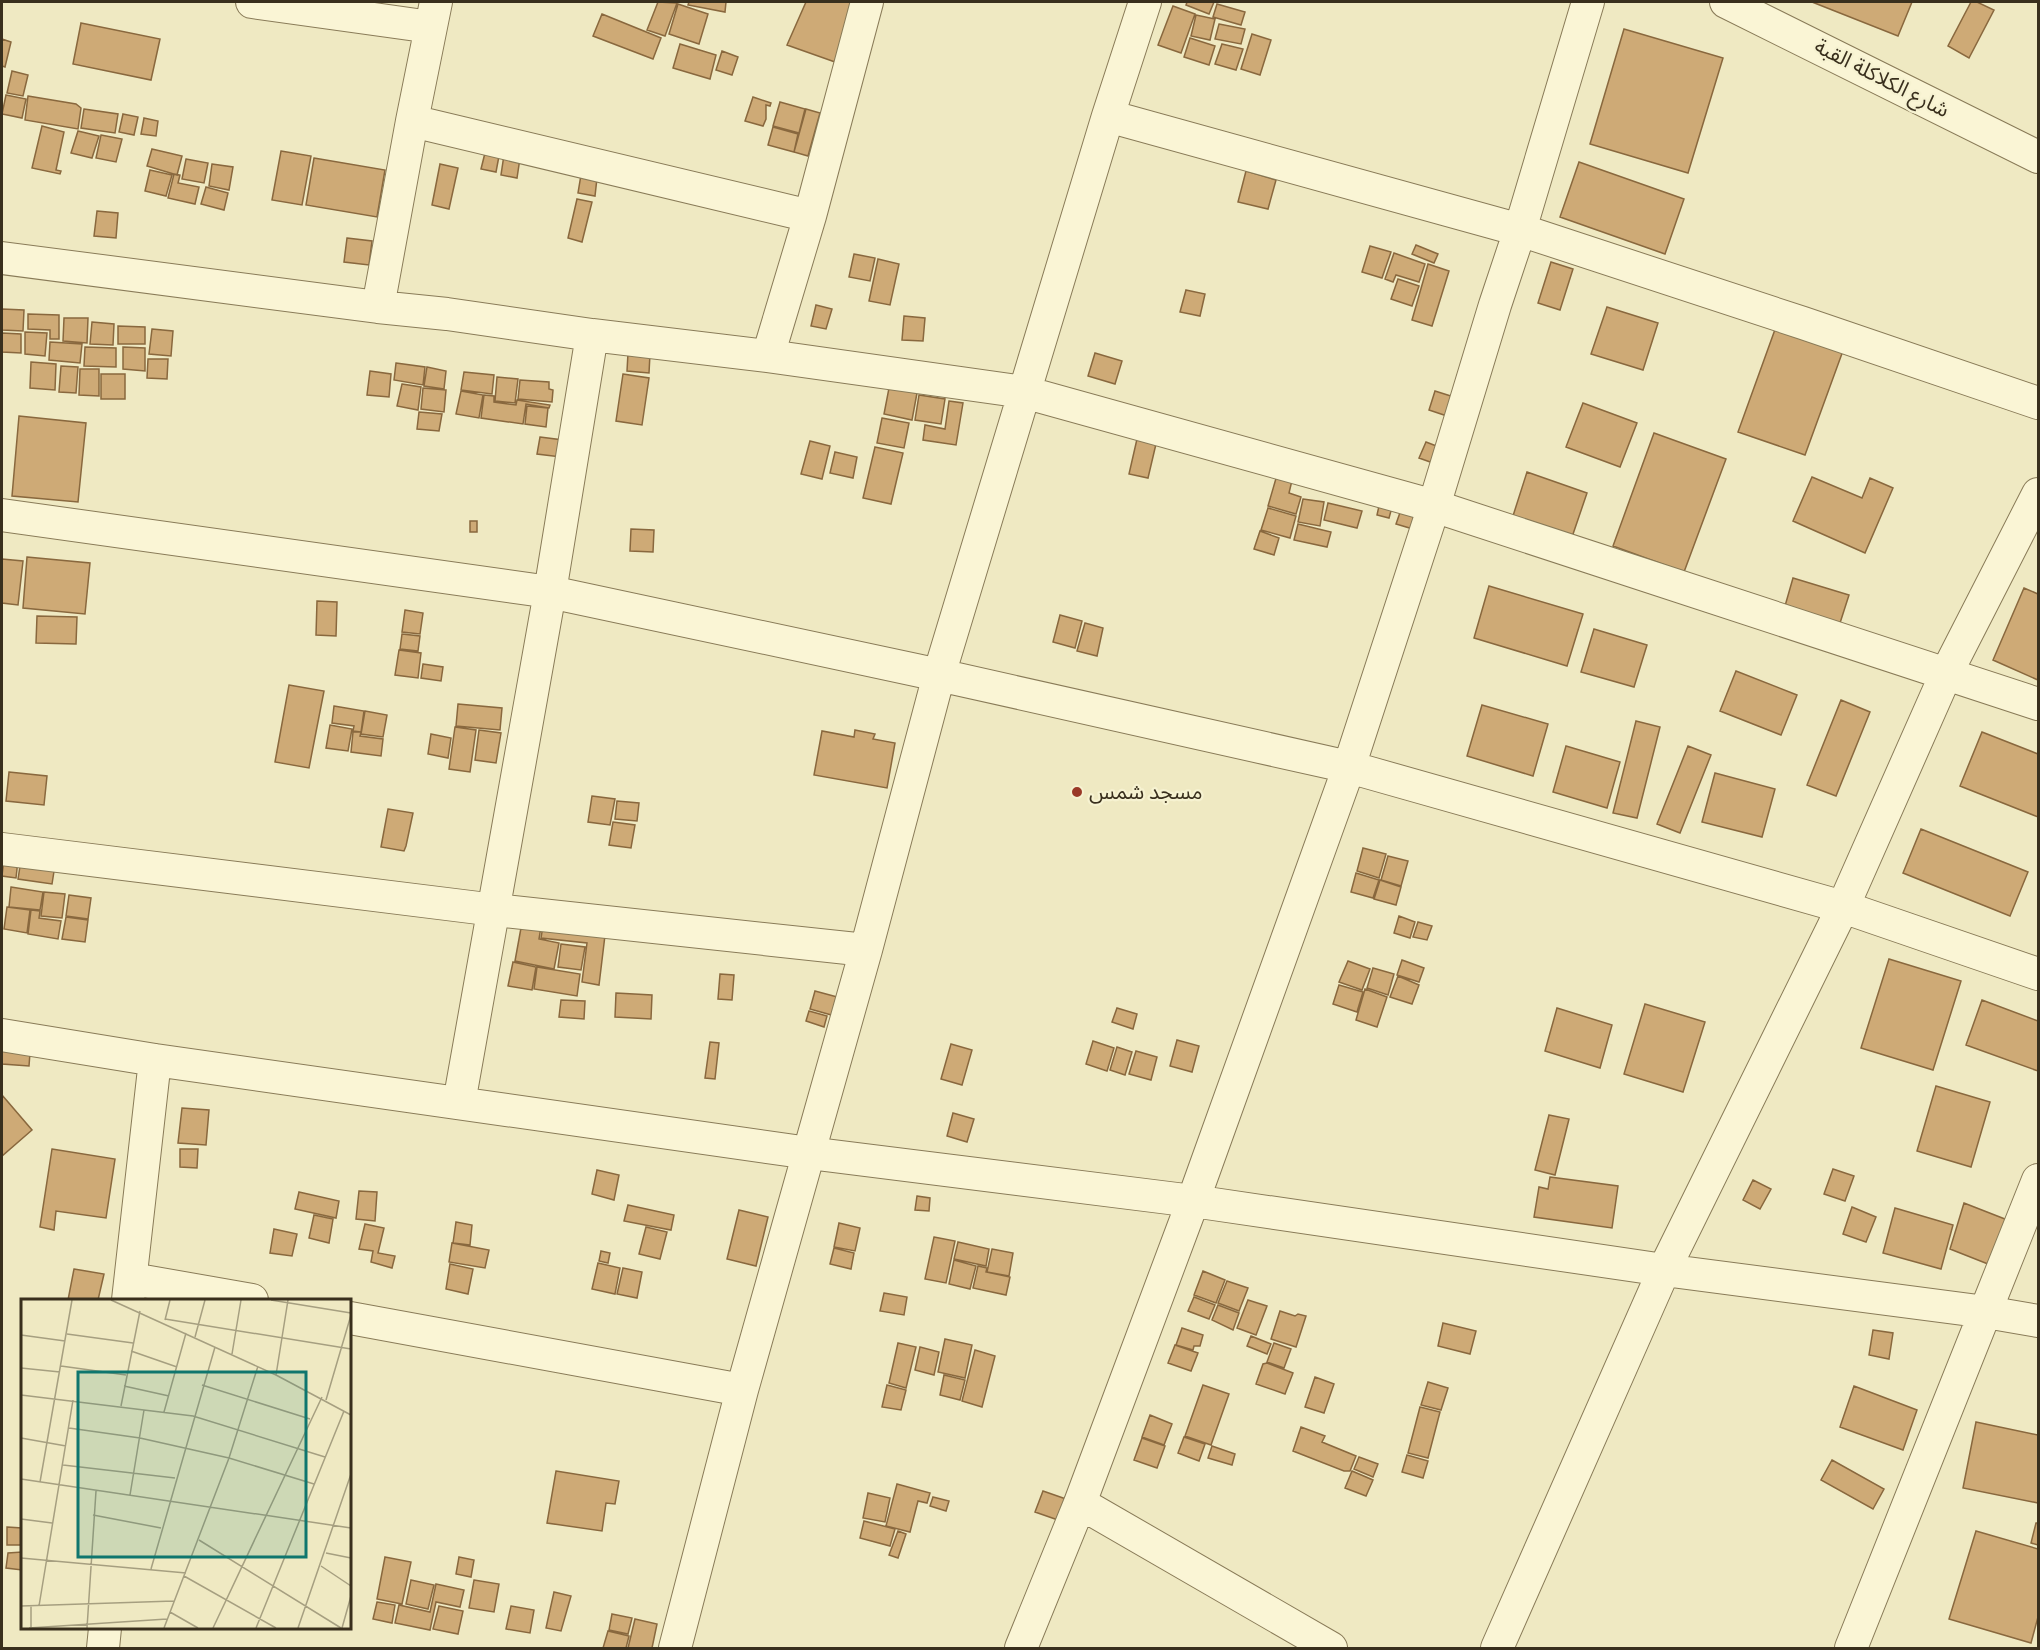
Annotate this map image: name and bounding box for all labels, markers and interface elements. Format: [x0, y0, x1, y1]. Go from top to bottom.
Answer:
street label: شارع الكلاكلة القبة [1809, 31, 1955, 125]
place label: مسجد شمس [1089, 777, 1203, 805]
marker: مسجد شمس [1070, 785, 1084, 799]
inset map [21, 1299, 351, 1629]

